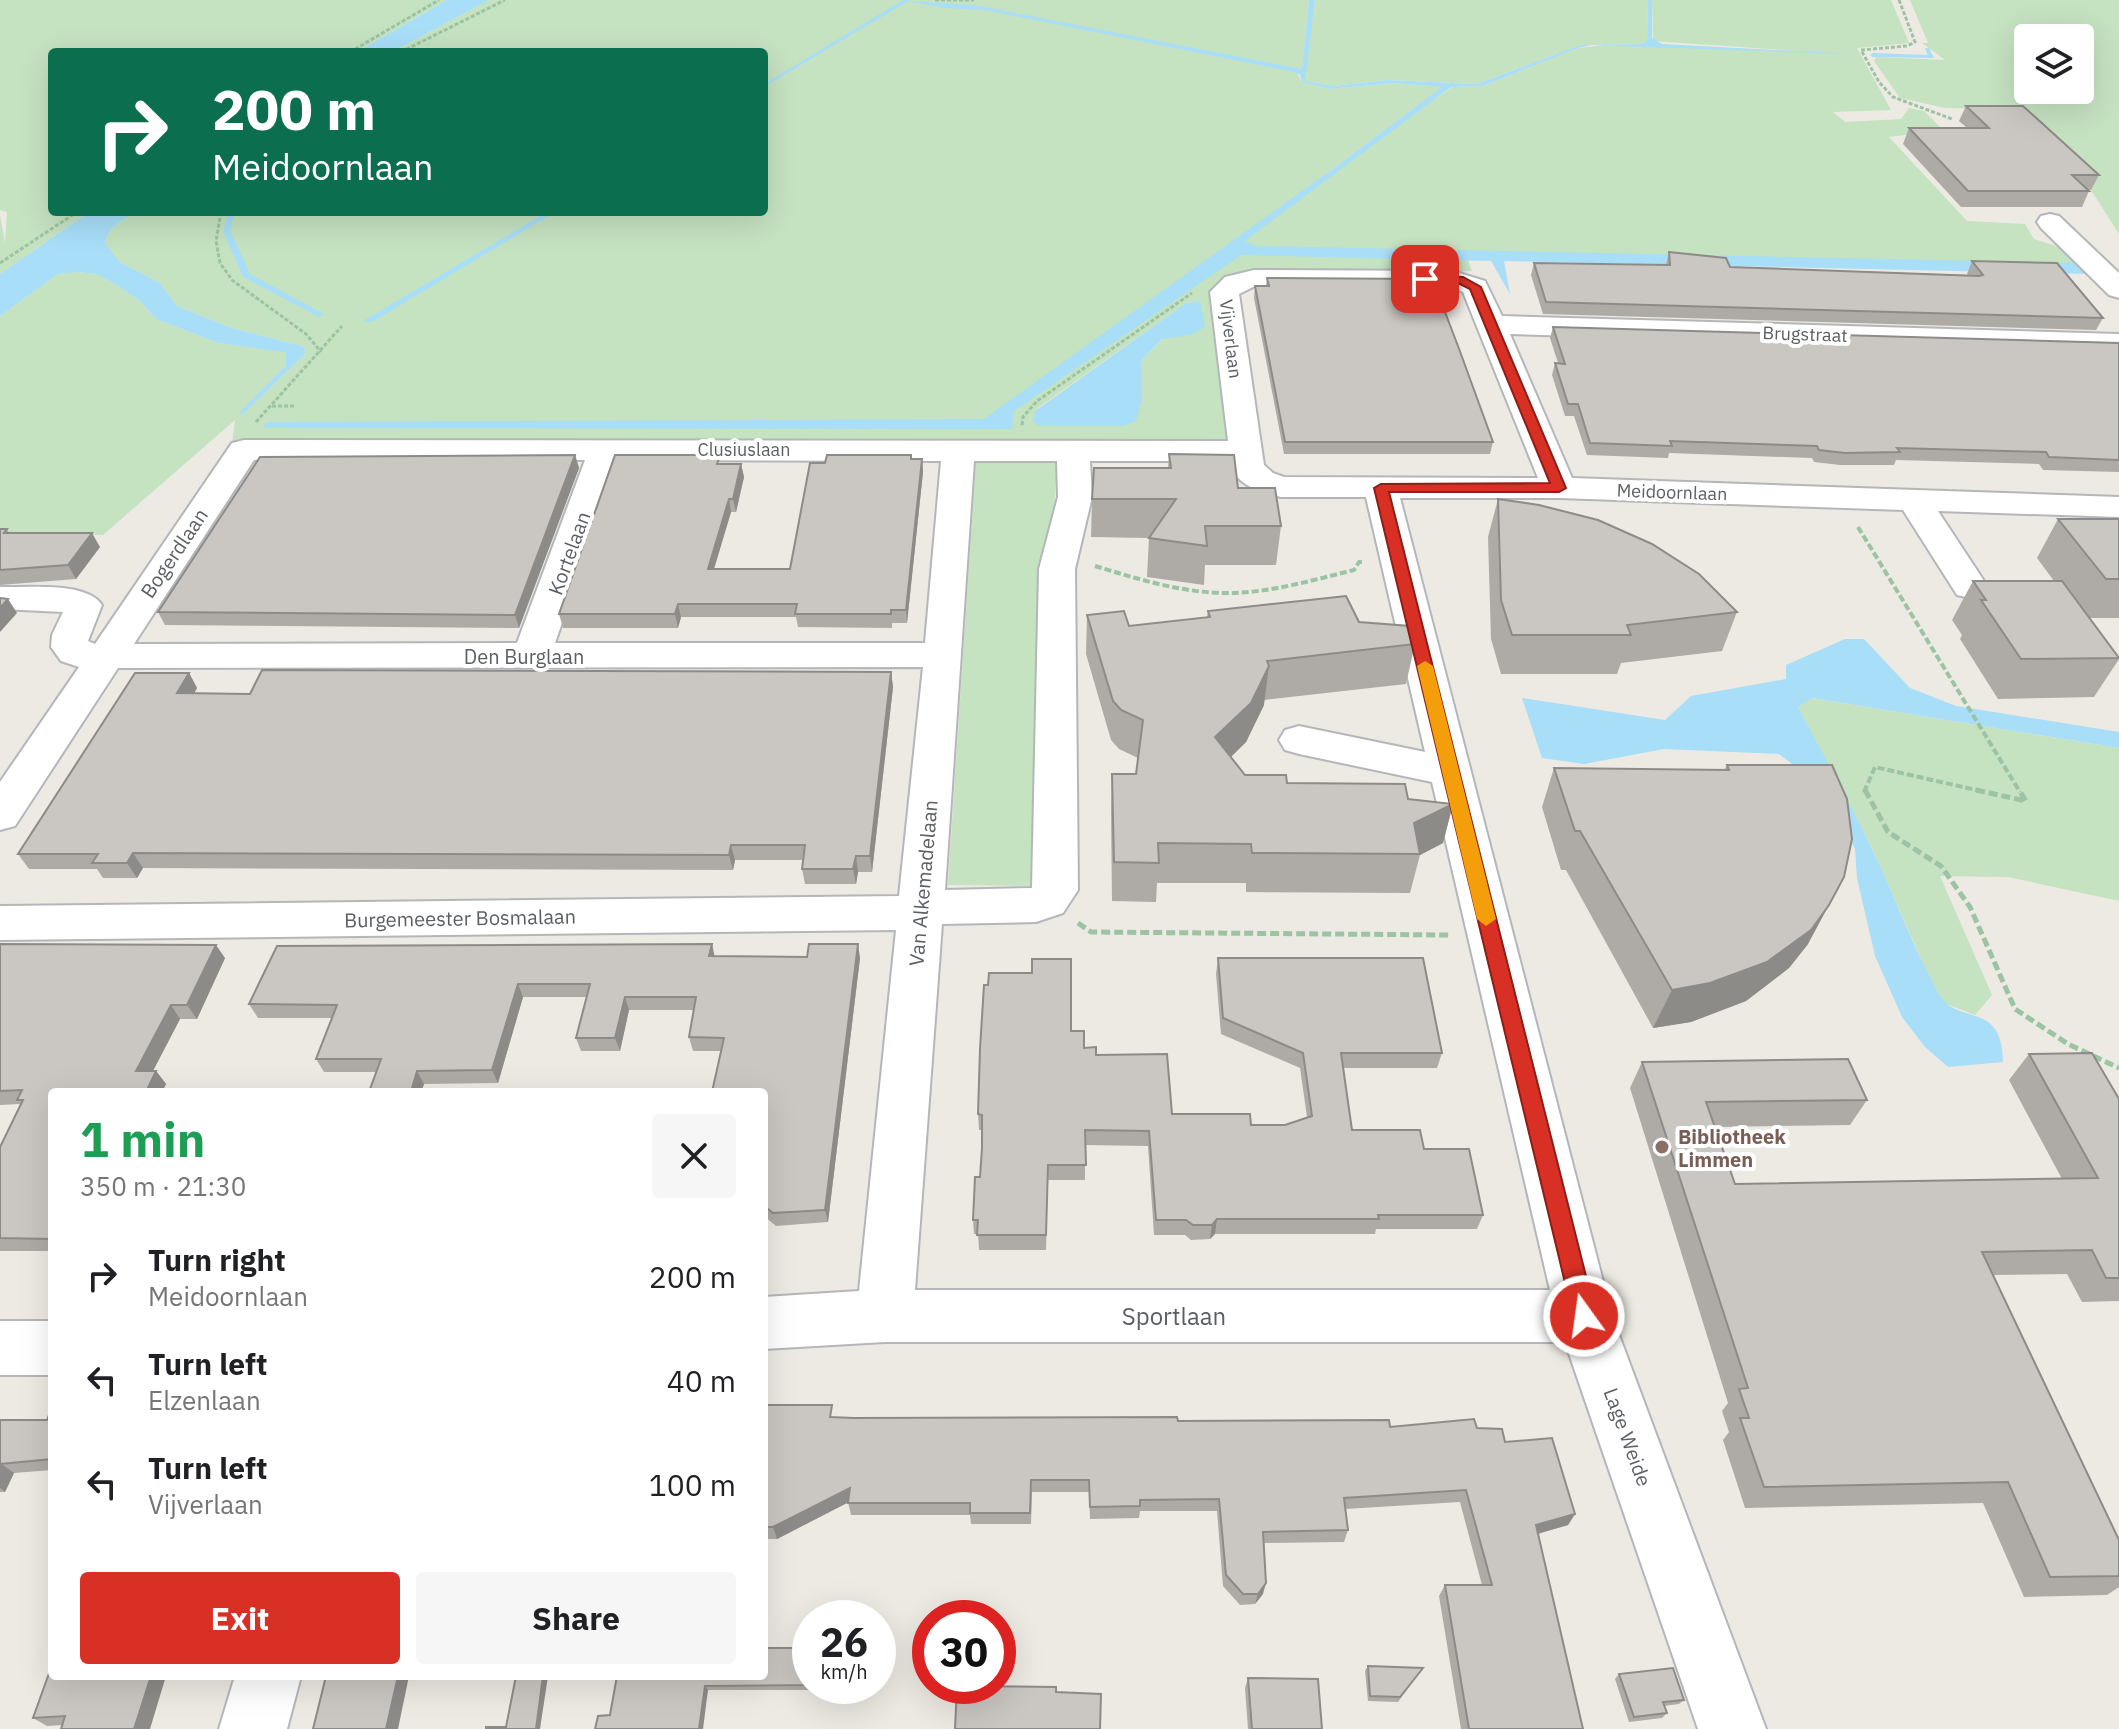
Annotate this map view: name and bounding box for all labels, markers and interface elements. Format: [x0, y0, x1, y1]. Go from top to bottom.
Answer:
map controls [2014, 24, 2094, 104]
button: layers [2014, 24, 2094, 104]
text: 200 m [212, 73, 376, 145]
icon: right [80, 80, 184, 184]
text: Meidoornlaan [212, 143, 434, 190]
pin [1391, 245, 1459, 313]
icon: arrive [1403, 257, 1447, 301]
street label: Vijverlaan [1215, 298, 1247, 380]
street label: Brugstraat [1762, 321, 1848, 347]
street label: Clusiuslaan [698, 438, 790, 461]
street label: Meidoornlaan [1616, 479, 1728, 505]
street label: Bogerdlaan [134, 503, 214, 603]
street label: Kortelaan [541, 508, 597, 598]
street label: Den Burglaan [464, 643, 584, 670]
street label: Van Alkemadelaan [902, 799, 944, 967]
street label: Burgemeester Bosmalaan [344, 902, 576, 934]
text: 1 min [80, 1108, 205, 1170]
button: close [652, 1114, 736, 1198]
place label: Bibliotheek Limmen [1678, 1123, 1786, 1173]
marker: Bibliotheek Limmen [1653, 1138, 1671, 1156]
text: 350 m · 21:30 [80, 1169, 246, 1203]
text: Turn right [148, 1240, 286, 1279]
icon: right [80, 1254, 124, 1298]
text: 200 m [649, 1257, 736, 1296]
position arrow [1542, 1274, 1626, 1358]
text: Meidoornlaan [148, 1279, 308, 1313]
street label: Sportlaan [1122, 1300, 1226, 1332]
text: Turn left [148, 1344, 267, 1383]
icon: left [80, 1358, 124, 1402]
text: 40 m [667, 1361, 736, 1400]
text: Elzenlaan [148, 1383, 261, 1417]
street label: Lage Weide [1598, 1384, 1658, 1490]
text: Turn left [148, 1448, 267, 1487]
icon: left [80, 1462, 124, 1506]
text: 100 m [649, 1465, 736, 1504]
text: Vijverlaan [148, 1487, 263, 1521]
button: Exit [80, 1572, 400, 1664]
button: Share [416, 1572, 736, 1664]
speed limit sign: 30 [912, 1600, 1016, 1704]
text: 26 [820, 1616, 868, 1668]
text: km/h [820, 1658, 868, 1685]

